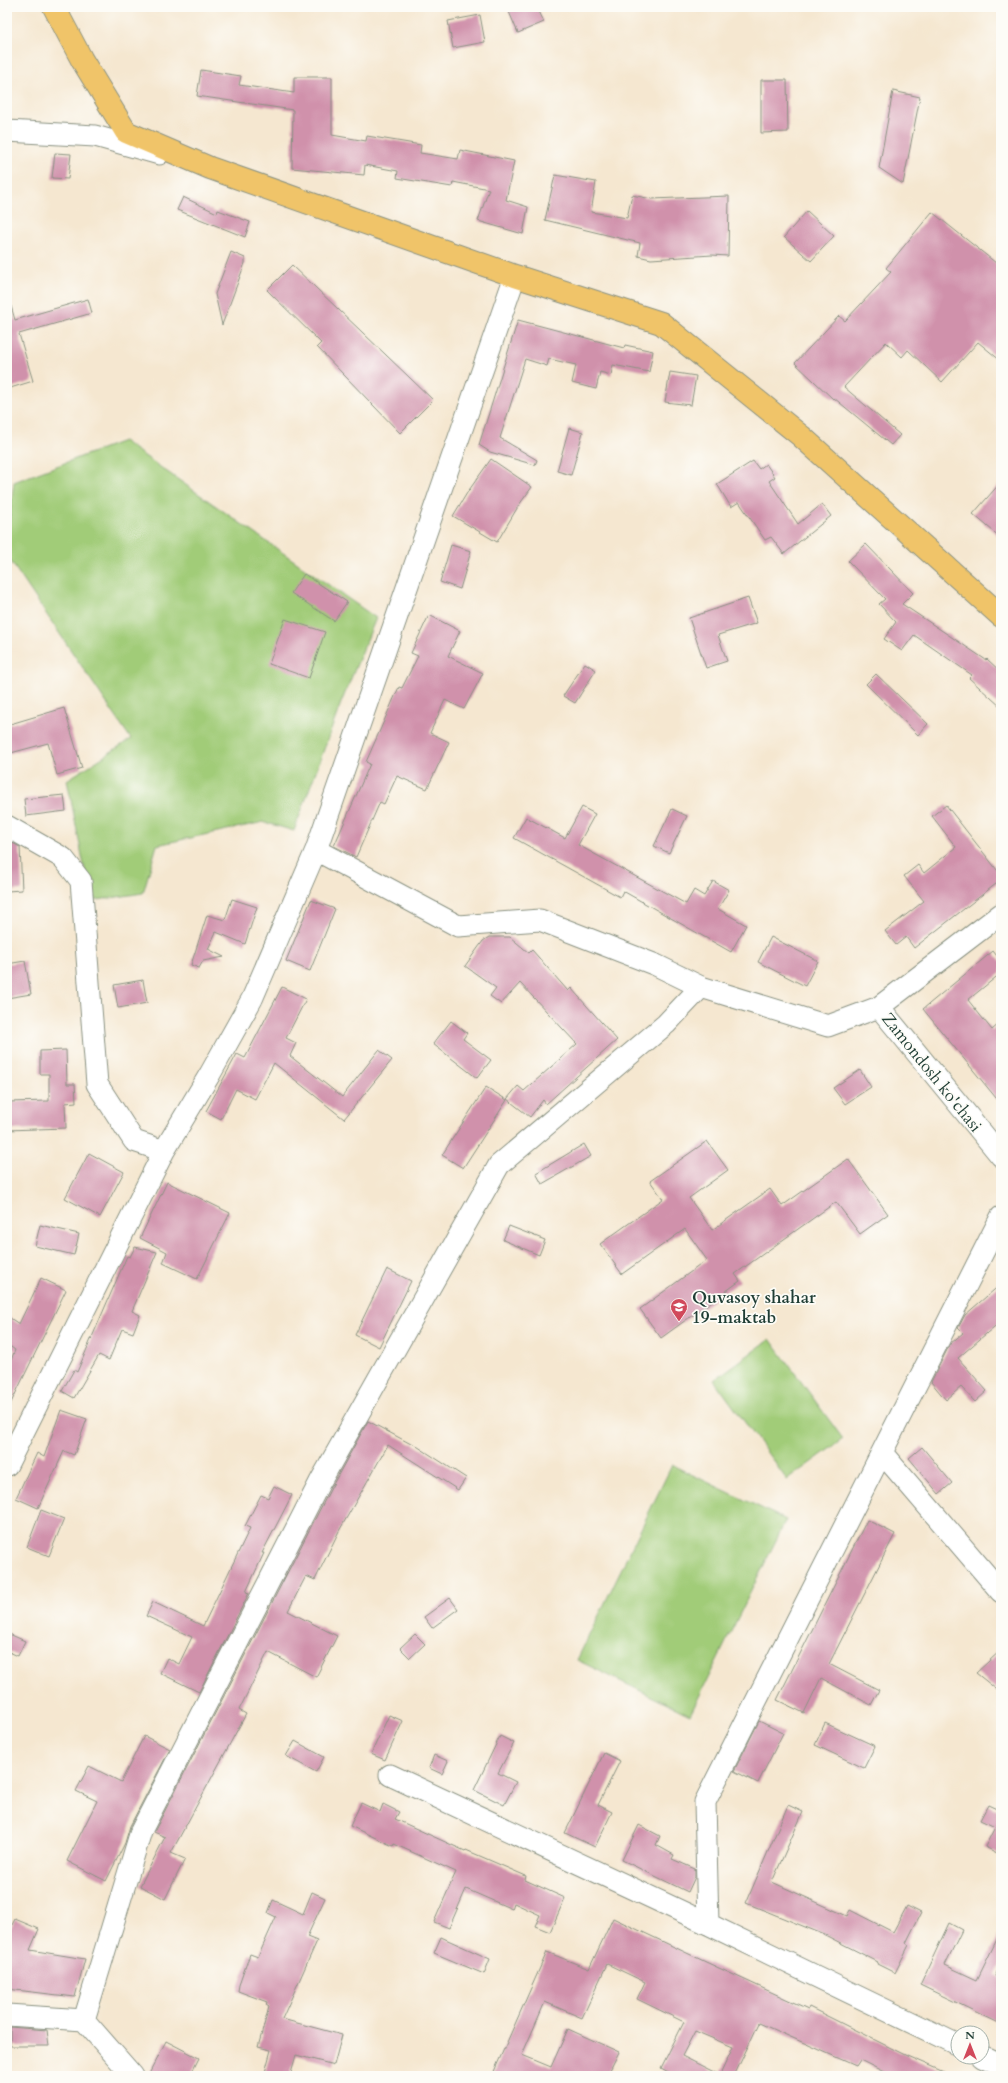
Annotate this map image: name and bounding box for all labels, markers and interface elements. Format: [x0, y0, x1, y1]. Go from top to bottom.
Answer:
street label: Zamondosh ko'chasi [876, 1008, 987, 1137]
place label: Quvasoy shahar 19-maktab [692, 1286, 816, 1329]
school or university icon: Quvasoy shahar 19-maktab [669, 1297, 689, 1322]
north arrow [950, 2025, 990, 2065]
text: N [965, 2028, 975, 2043]

